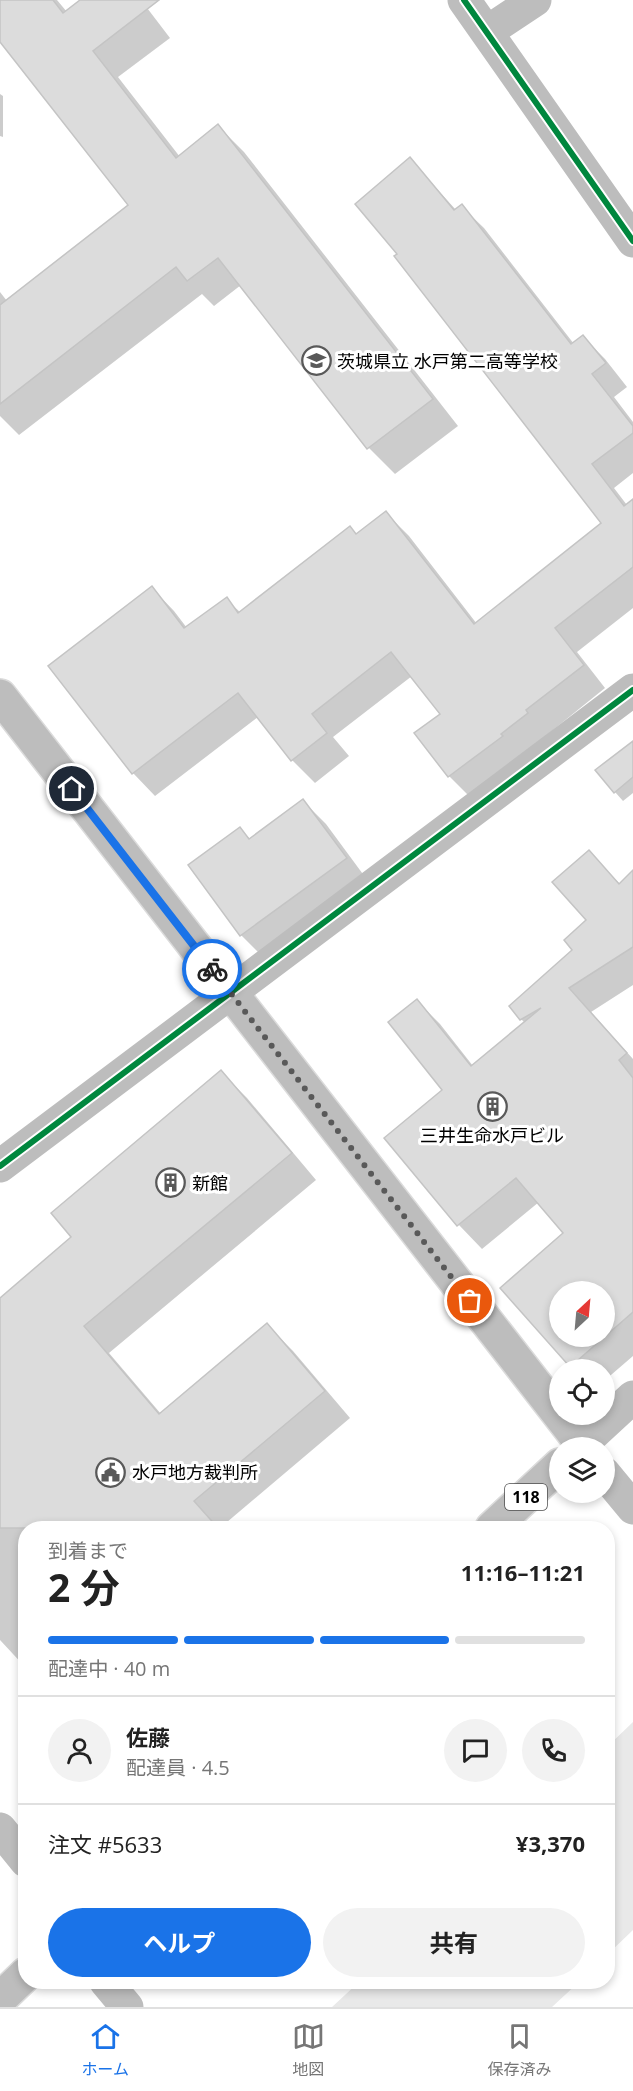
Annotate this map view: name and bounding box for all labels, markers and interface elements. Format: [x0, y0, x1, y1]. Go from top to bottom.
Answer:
school or university icon: 茨城県立 水戸第二高等学校 [300, 345, 332, 377]
place label: 茨城県立 水戸第二高等学校 [337, 349, 558, 373]
pin [46, 763, 97, 814]
icon: home [55, 772, 88, 805]
courier [182, 939, 242, 999]
icon: bike [196, 953, 229, 986]
building icon: 三井生命水戸ビル [476, 1090, 508, 1122]
place label: 三井生命水戸ビル [420, 1123, 564, 1147]
building icon: 新館 [155, 1167, 187, 1199]
place label: 新館 [192, 1171, 228, 1195]
pin [444, 1275, 495, 1326]
north arrow [549, 1281, 615, 1347]
map controls [549, 1281, 615, 1503]
icon: bag [453, 1284, 486, 1317]
button: locate [549, 1359, 615, 1425]
button: layers [549, 1437, 615, 1503]
public building icon: 水戸地方裁判所 [95, 1456, 127, 1488]
place label: 水戸地方裁判所 [132, 1460, 258, 1484]
road number: 118 [505, 1484, 547, 1510]
text: 到着まで [48, 1537, 128, 1564]
text: 11:16–11:21 [461, 1557, 585, 1587]
text: 2 分 [48, 1560, 119, 1613]
text: 配達中 · 40 m [48, 1655, 170, 1682]
button: person [48, 1719, 111, 1782]
button: chat [444, 1719, 507, 1782]
button: phone [522, 1719, 585, 1782]
text: 佐藤 [126, 1722, 170, 1752]
text: 配達員 · 4.5 [126, 1754, 230, 1781]
text: ¥3,370 [516, 1828, 585, 1858]
text: 注文 #5633 [48, 1829, 162, 1859]
button: ヘルプ [48, 1908, 311, 1977]
button: 共有 [323, 1908, 585, 1977]
tab: ホーム [81, 2020, 129, 2080]
tab: 地図 [292, 2020, 325, 2080]
tab: 保存済み [488, 2020, 552, 2080]

